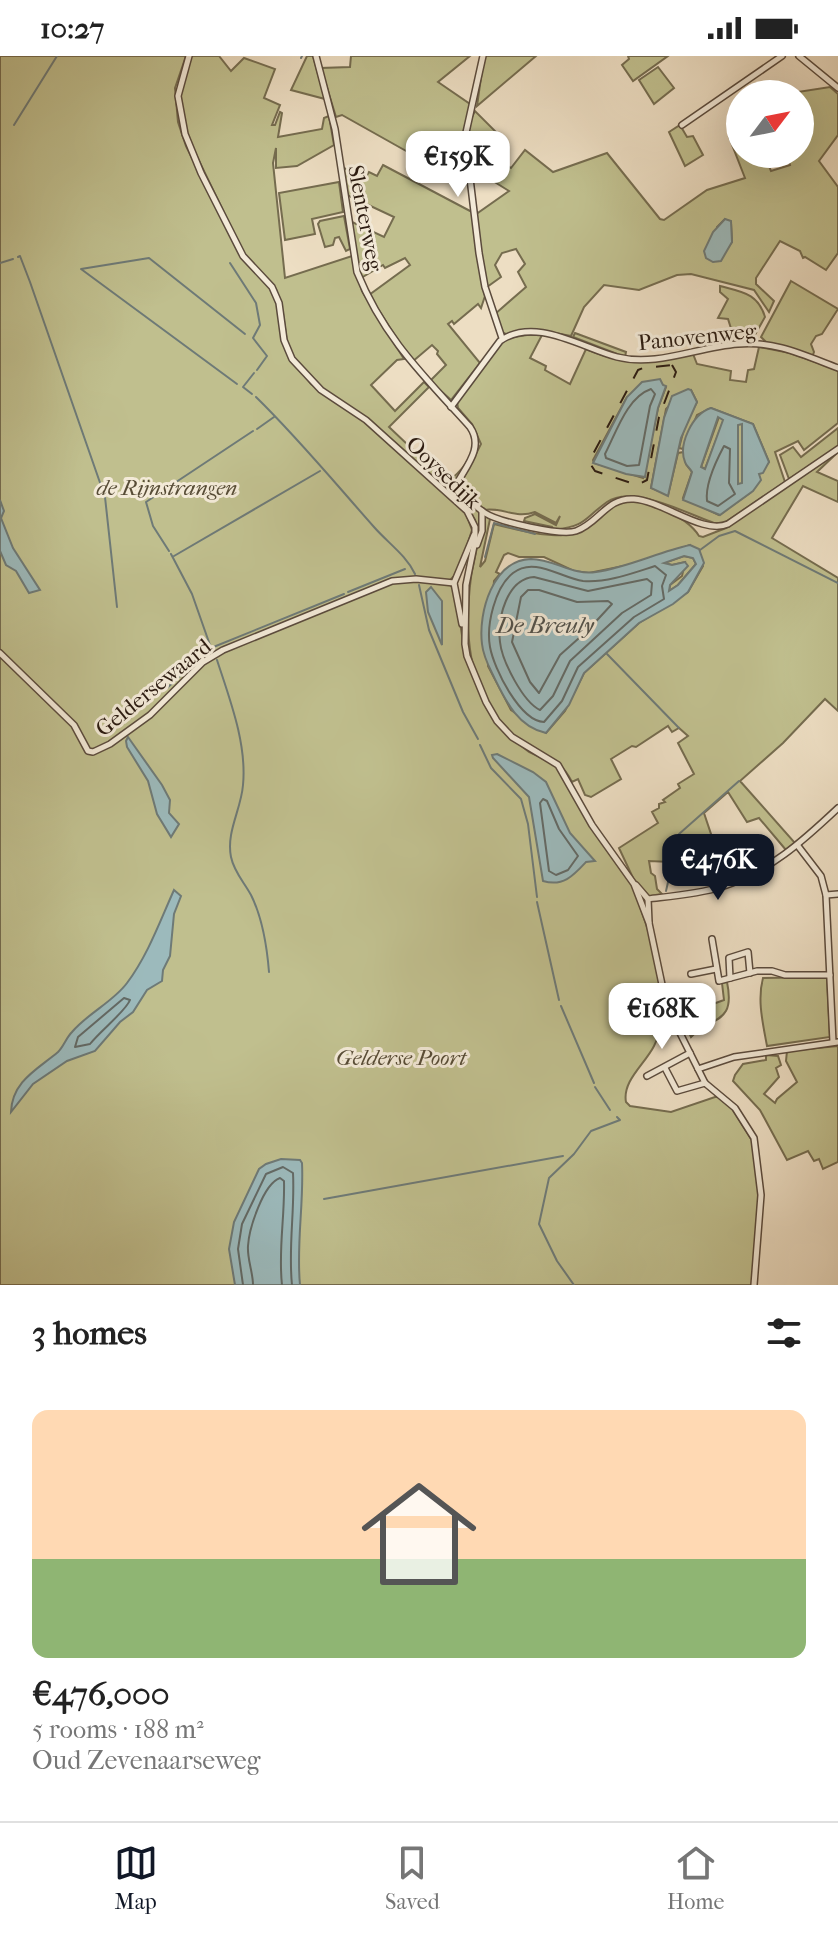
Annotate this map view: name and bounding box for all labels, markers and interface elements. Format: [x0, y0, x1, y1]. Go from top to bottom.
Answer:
text: 10:27 [40, 11, 104, 46]
north arrow [726, 80, 814, 168]
map controls [726, 80, 814, 168]
pin: €159K [402, 131, 514, 199]
text: €159K [424, 141, 492, 172]
street label: Slenterweg [342, 163, 388, 274]
street label: Panovenweg [637, 318, 758, 356]
street label: Ooysedijk [401, 431, 487, 515]
park label: de Rijnstrangen [97, 475, 237, 501]
water label: De Breuly [494, 611, 595, 639]
street label: Geldersewaard [91, 633, 217, 742]
pin: €476K [662, 834, 774, 902]
text: €476K [680, 844, 756, 875]
pin: €168K [606, 983, 718, 1051]
text: €168K [627, 993, 697, 1024]
park label: Gelderse Poort [336, 1045, 467, 1071]
icon: filters [762, 1311, 806, 1355]
text: 3 homes [32, 1313, 147, 1353]
icon: home [347, 1462, 491, 1606]
text: €476,000 [32, 1674, 169, 1714]
text: 5 rooms · 188 m² [32, 1714, 204, 1745]
text: Oud Zevenaarseweg [32, 1745, 261, 1776]
tab: Map [114, 1841, 158, 1915]
tab: Saved [385, 1841, 440, 1915]
tab: Home [667, 1841, 724, 1915]

